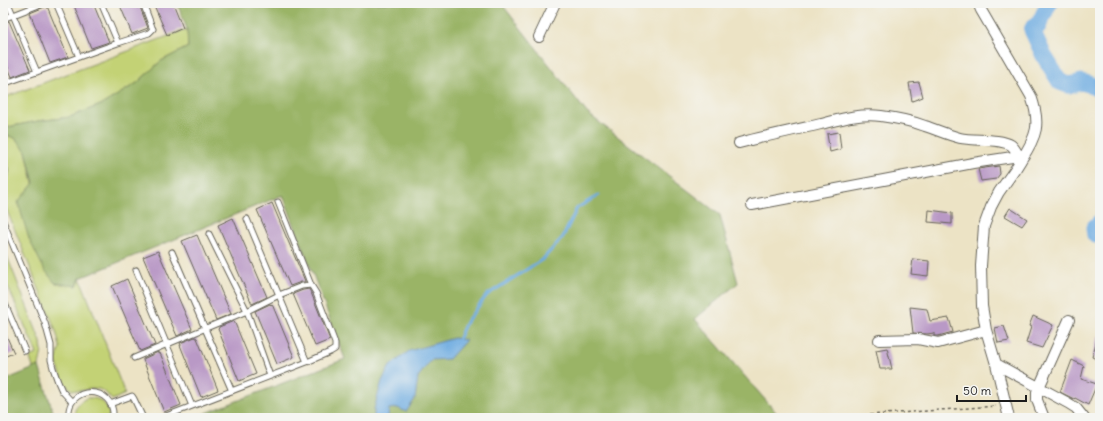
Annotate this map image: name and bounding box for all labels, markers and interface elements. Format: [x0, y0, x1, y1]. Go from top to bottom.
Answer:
scale bar [957, 377, 1026, 403]
text: 50 m [963, 383, 992, 398]

